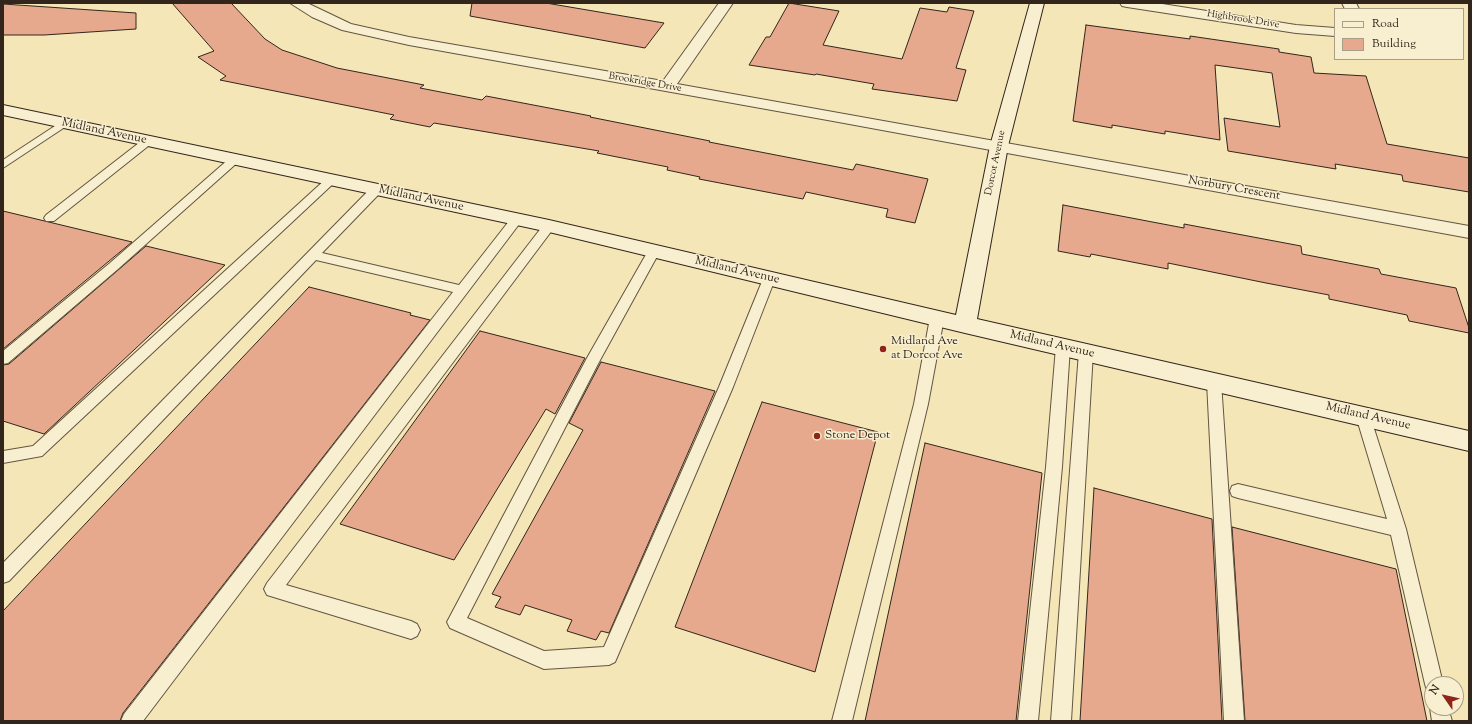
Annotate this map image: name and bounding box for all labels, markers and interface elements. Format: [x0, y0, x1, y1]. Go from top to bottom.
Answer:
street label: Highbrook Drive [1206, 8, 1280, 32]
legend [1334, 8, 1464, 60]
text: Road [1372, 15, 1399, 33]
text: Building [1372, 35, 1416, 53]
street label: Brookridge Drive [608, 71, 682, 95]
street label: Midland Avenue [60, 116, 148, 148]
street label: Dorcot Avenue [983, 129, 1009, 197]
street label: Norbury Crescent [1187, 174, 1281, 204]
street label: Midland Avenue [377, 183, 465, 215]
street label: Midland Avenue [693, 254, 781, 288]
street label: Midland Avenue [1008, 328, 1096, 362]
place label: Midland Ave at Dorcot Ave [891, 335, 963, 363]
marker: Midland Ave at Dorcot Ave [878, 344, 888, 354]
street label: Midland Avenue [1324, 400, 1412, 434]
place label: Stone Depot [825, 429, 890, 443]
marker: Stone Depot [812, 431, 822, 441]
north arrow [1424, 676, 1464, 716]
text: N [1426, 682, 1444, 698]

